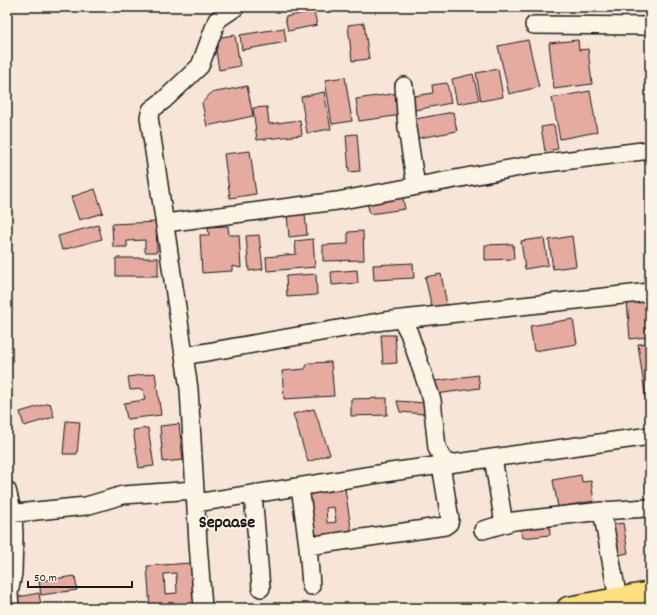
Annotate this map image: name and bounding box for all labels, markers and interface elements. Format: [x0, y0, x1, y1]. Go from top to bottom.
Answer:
district label: Sepaase [199, 511, 255, 536]
scale bar [28, 563, 132, 589]
text: 50 m [34, 570, 57, 587]

